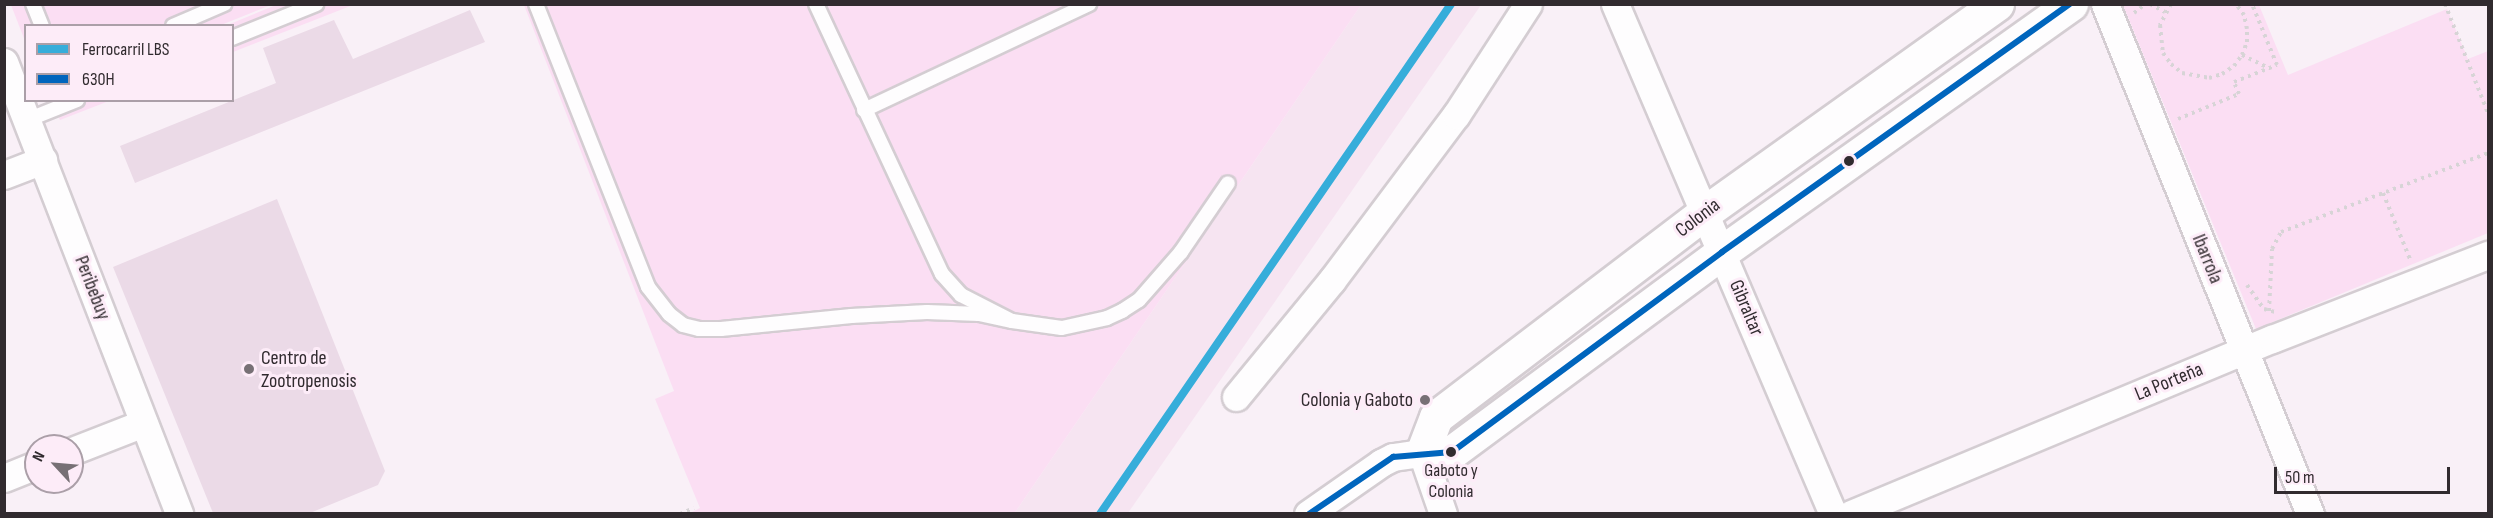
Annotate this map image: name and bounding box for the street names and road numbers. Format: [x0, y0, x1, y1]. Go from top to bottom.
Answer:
street label: Colonia [1671, 193, 1725, 243]
street label: Ibarrola [2186, 231, 2228, 287]
street label: Peribebuy [69, 253, 115, 323]
street label: Gibraltar [1724, 276, 1768, 340]
street label: La Porteña [2131, 358, 2207, 406]

